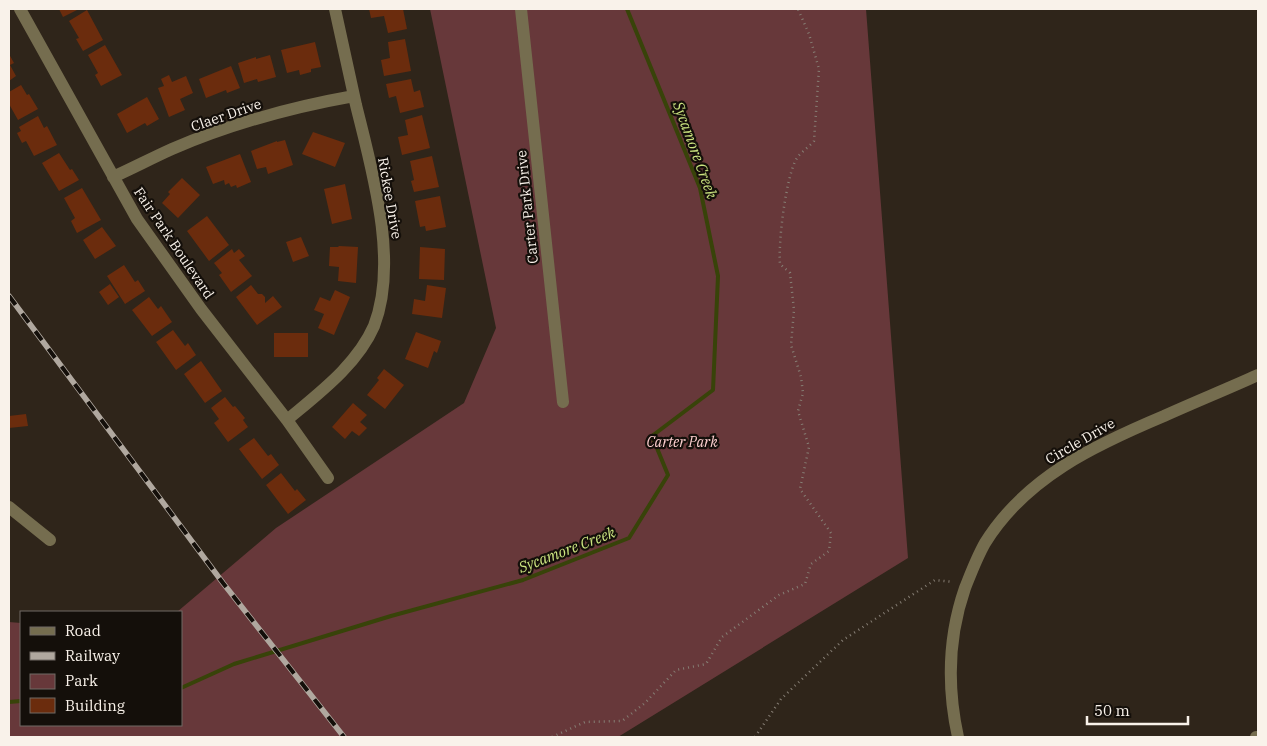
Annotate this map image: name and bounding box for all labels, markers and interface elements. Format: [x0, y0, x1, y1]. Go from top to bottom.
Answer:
street label: Claer Drive [188, 95, 264, 135]
water label: Sycamore Creek [669, 98, 722, 201]
street label: Carter Park Drive [512, 149, 542, 265]
street label: Rickee Drive [374, 156, 406, 240]
street label: Fair Park Boulevard [130, 184, 218, 303]
street label: Circle Drive [1042, 414, 1118, 468]
park label: Carter Park [646, 433, 718, 451]
water label: Sycamore Creek [515, 522, 618, 577]
legend [20, 611, 182, 726]
text: Road [65, 621, 101, 640]
text: Railway [65, 646, 120, 665]
text: Park [65, 671, 98, 690]
scale bar [1087, 694, 1188, 726]
text: Building [65, 696, 125, 715]
text: 50 m [1094, 701, 1130, 720]

